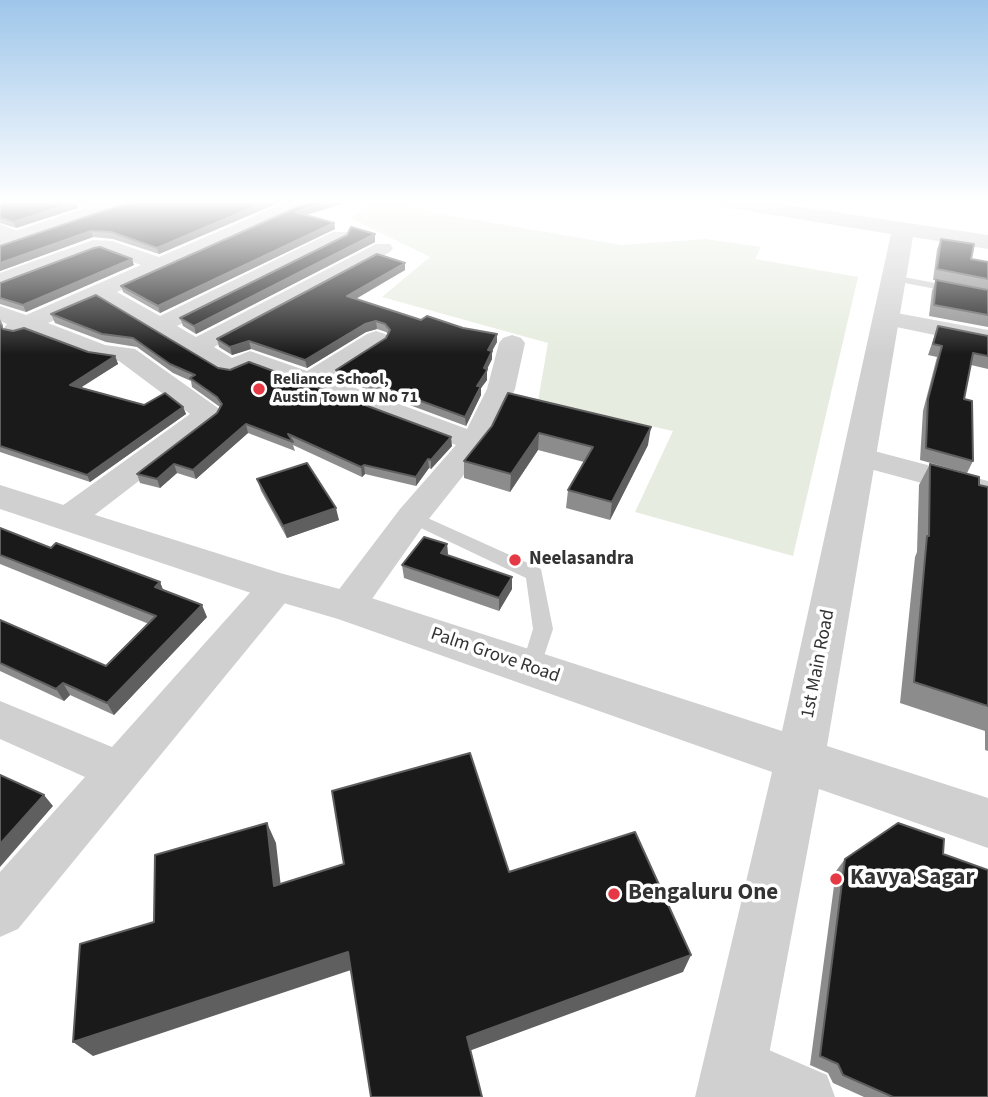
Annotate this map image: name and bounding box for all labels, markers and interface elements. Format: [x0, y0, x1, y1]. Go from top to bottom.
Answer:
place label: Reliance School, Austin Town W No 71 [273, 370, 418, 408]
marker: Reliance School, Austin Town W No 71 [251, 381, 267, 397]
place label: Neelasandra [529, 549, 634, 571]
marker: Neelasandra [507, 552, 523, 568]
street label: 1st Main Road [797, 608, 841, 720]
street label: Palm Grove Road [427, 623, 563, 689]
place label: Kavya Sagar [850, 865, 975, 893]
marker: Kavya Sagar [828, 871, 844, 887]
place label: Bengaluru One [628, 880, 778, 908]
marker: Bengaluru One [606, 886, 622, 902]

